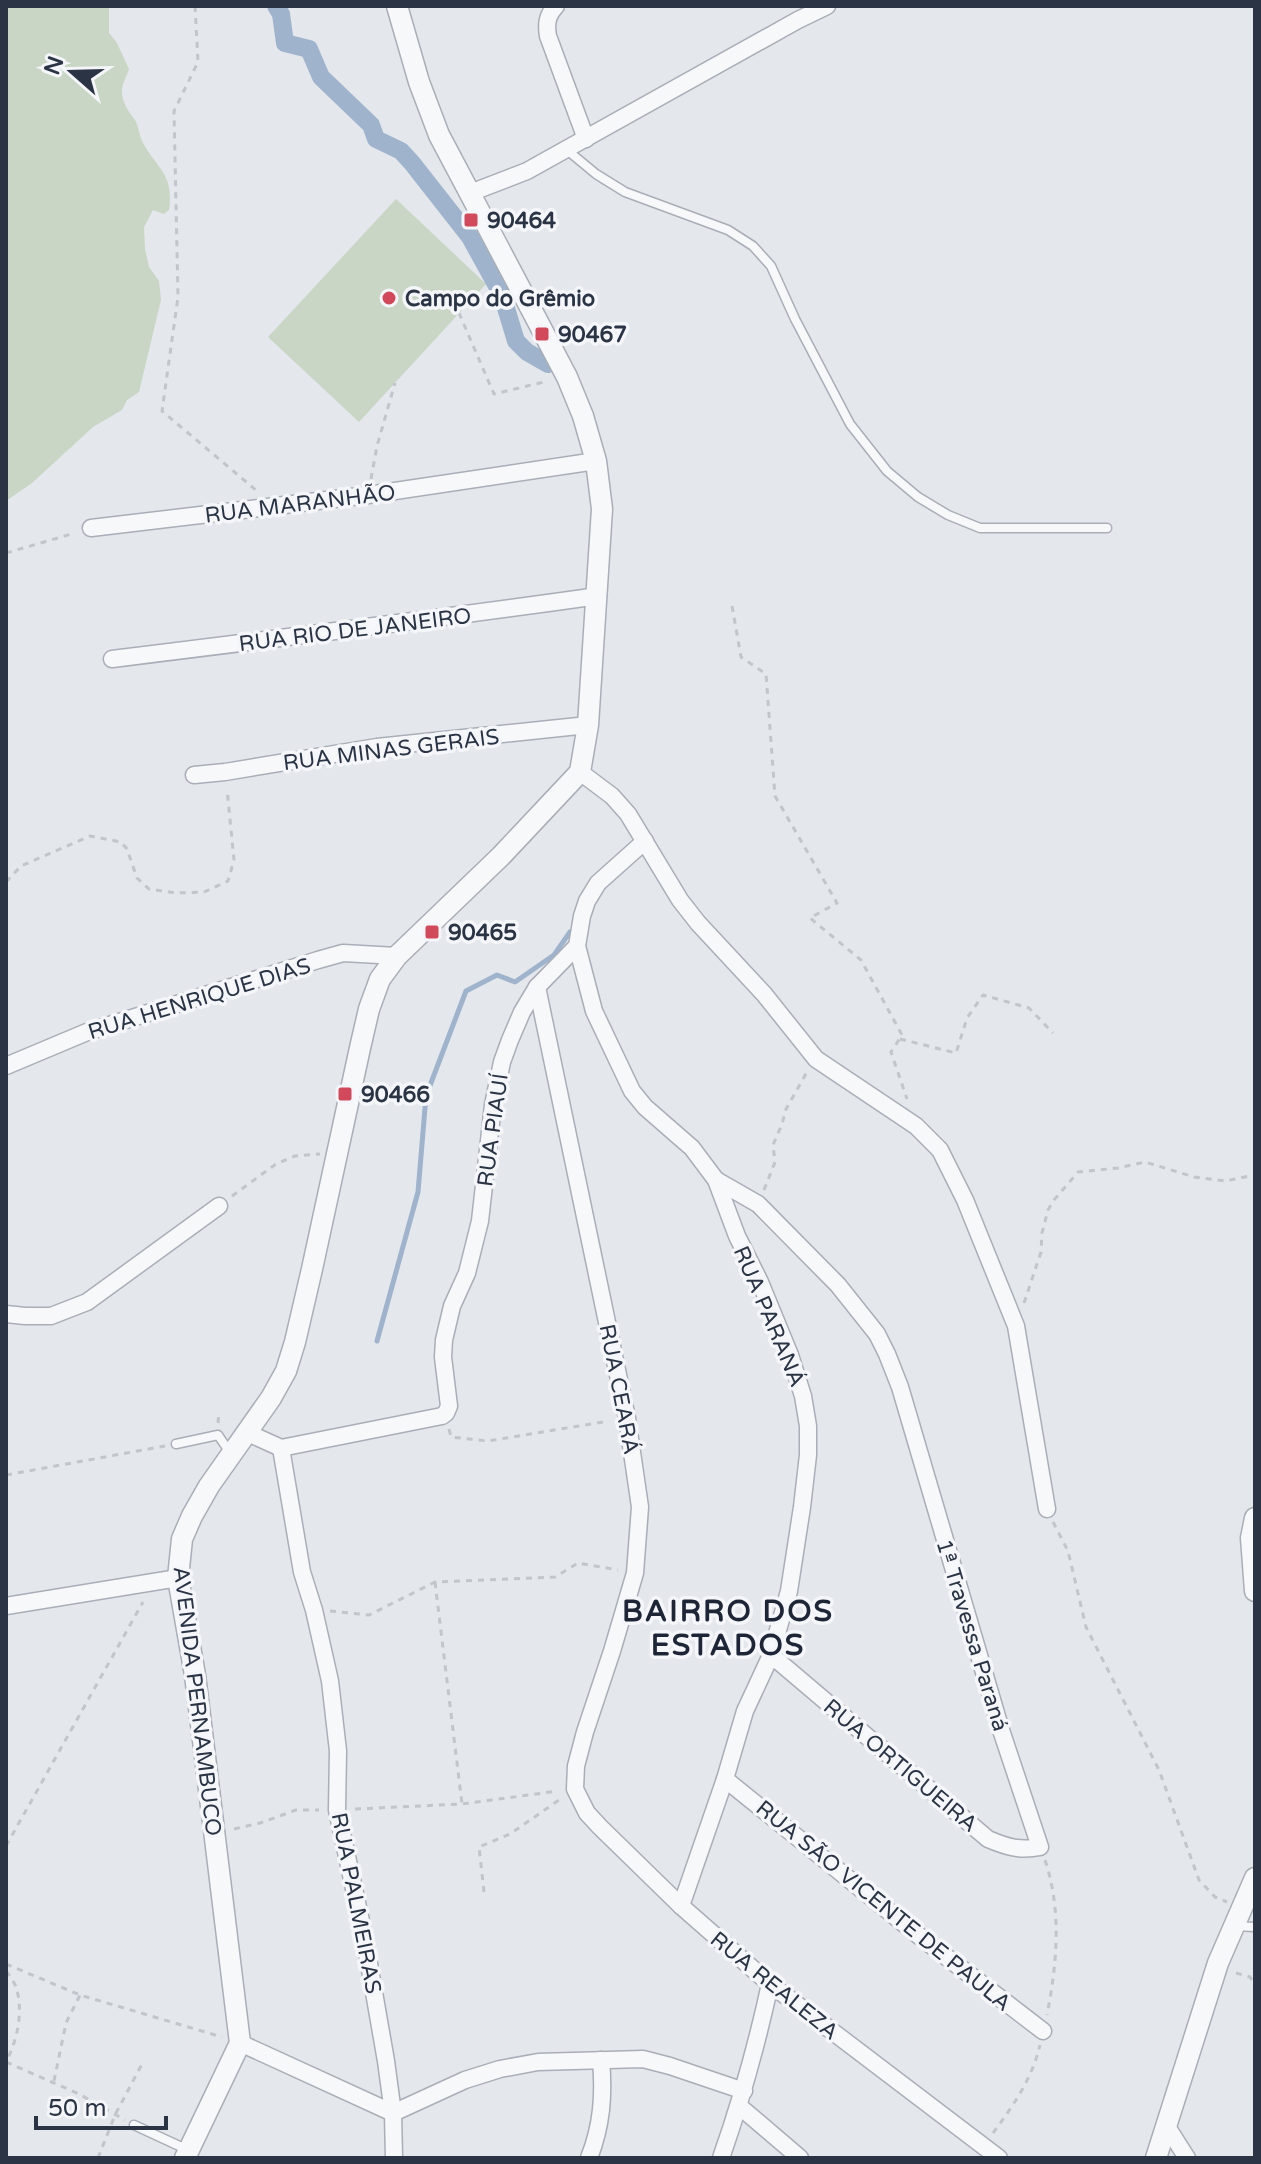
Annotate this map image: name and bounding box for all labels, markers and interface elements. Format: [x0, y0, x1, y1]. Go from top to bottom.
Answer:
north arrow [32, 32, 112, 112]
text: N [39, 53, 69, 78]
place label: 90464 [487, 208, 556, 234]
marker: 90464 [462, 211, 480, 229]
place label: Campo do Grêmio [405, 286, 595, 312]
marker: Campo do Grêmio [380, 289, 398, 307]
place label: 90467 [558, 322, 627, 348]
marker: 90467 [533, 325, 551, 343]
street label: RUA MARANHÃO [203, 479, 397, 529]
street label: RUA RIO DE JANEIRO [237, 603, 473, 657]
street label: RUA MINAS GERAIS [282, 724, 501, 776]
place label: 90465 [448, 920, 517, 946]
marker: 90465 [423, 923, 441, 941]
street label: RUA HENRIQUE DIAS [85, 953, 314, 1045]
street label: RUA PIAUÍ [471, 1072, 514, 1188]
place label: 90466 [361, 1082, 430, 1108]
marker: 90466 [336, 1085, 354, 1103]
street label: RUA PARANÁ [728, 1242, 811, 1391]
street label: RUA CEARÁ [594, 1322, 645, 1456]
street label: 1ª Travessa Paraná [930, 1536, 1014, 1734]
street label: AVENIDA PERNAMBUCO [168, 1565, 226, 1837]
district label: BAIRRO DOS ESTADOS [622, 1593, 834, 1664]
street label: RUA ORTIGUEIRA [818, 1694, 983, 1838]
street label: RUA SÃO VICENTE DE PAULA [751, 1795, 1016, 2017]
street label: RUA PALMEIRAS [326, 1810, 386, 1996]
street label: RUA REALEZA [705, 1926, 844, 2045]
scale bar [36, 2080, 166, 2130]
text: 50 m [48, 2094, 106, 2123]

